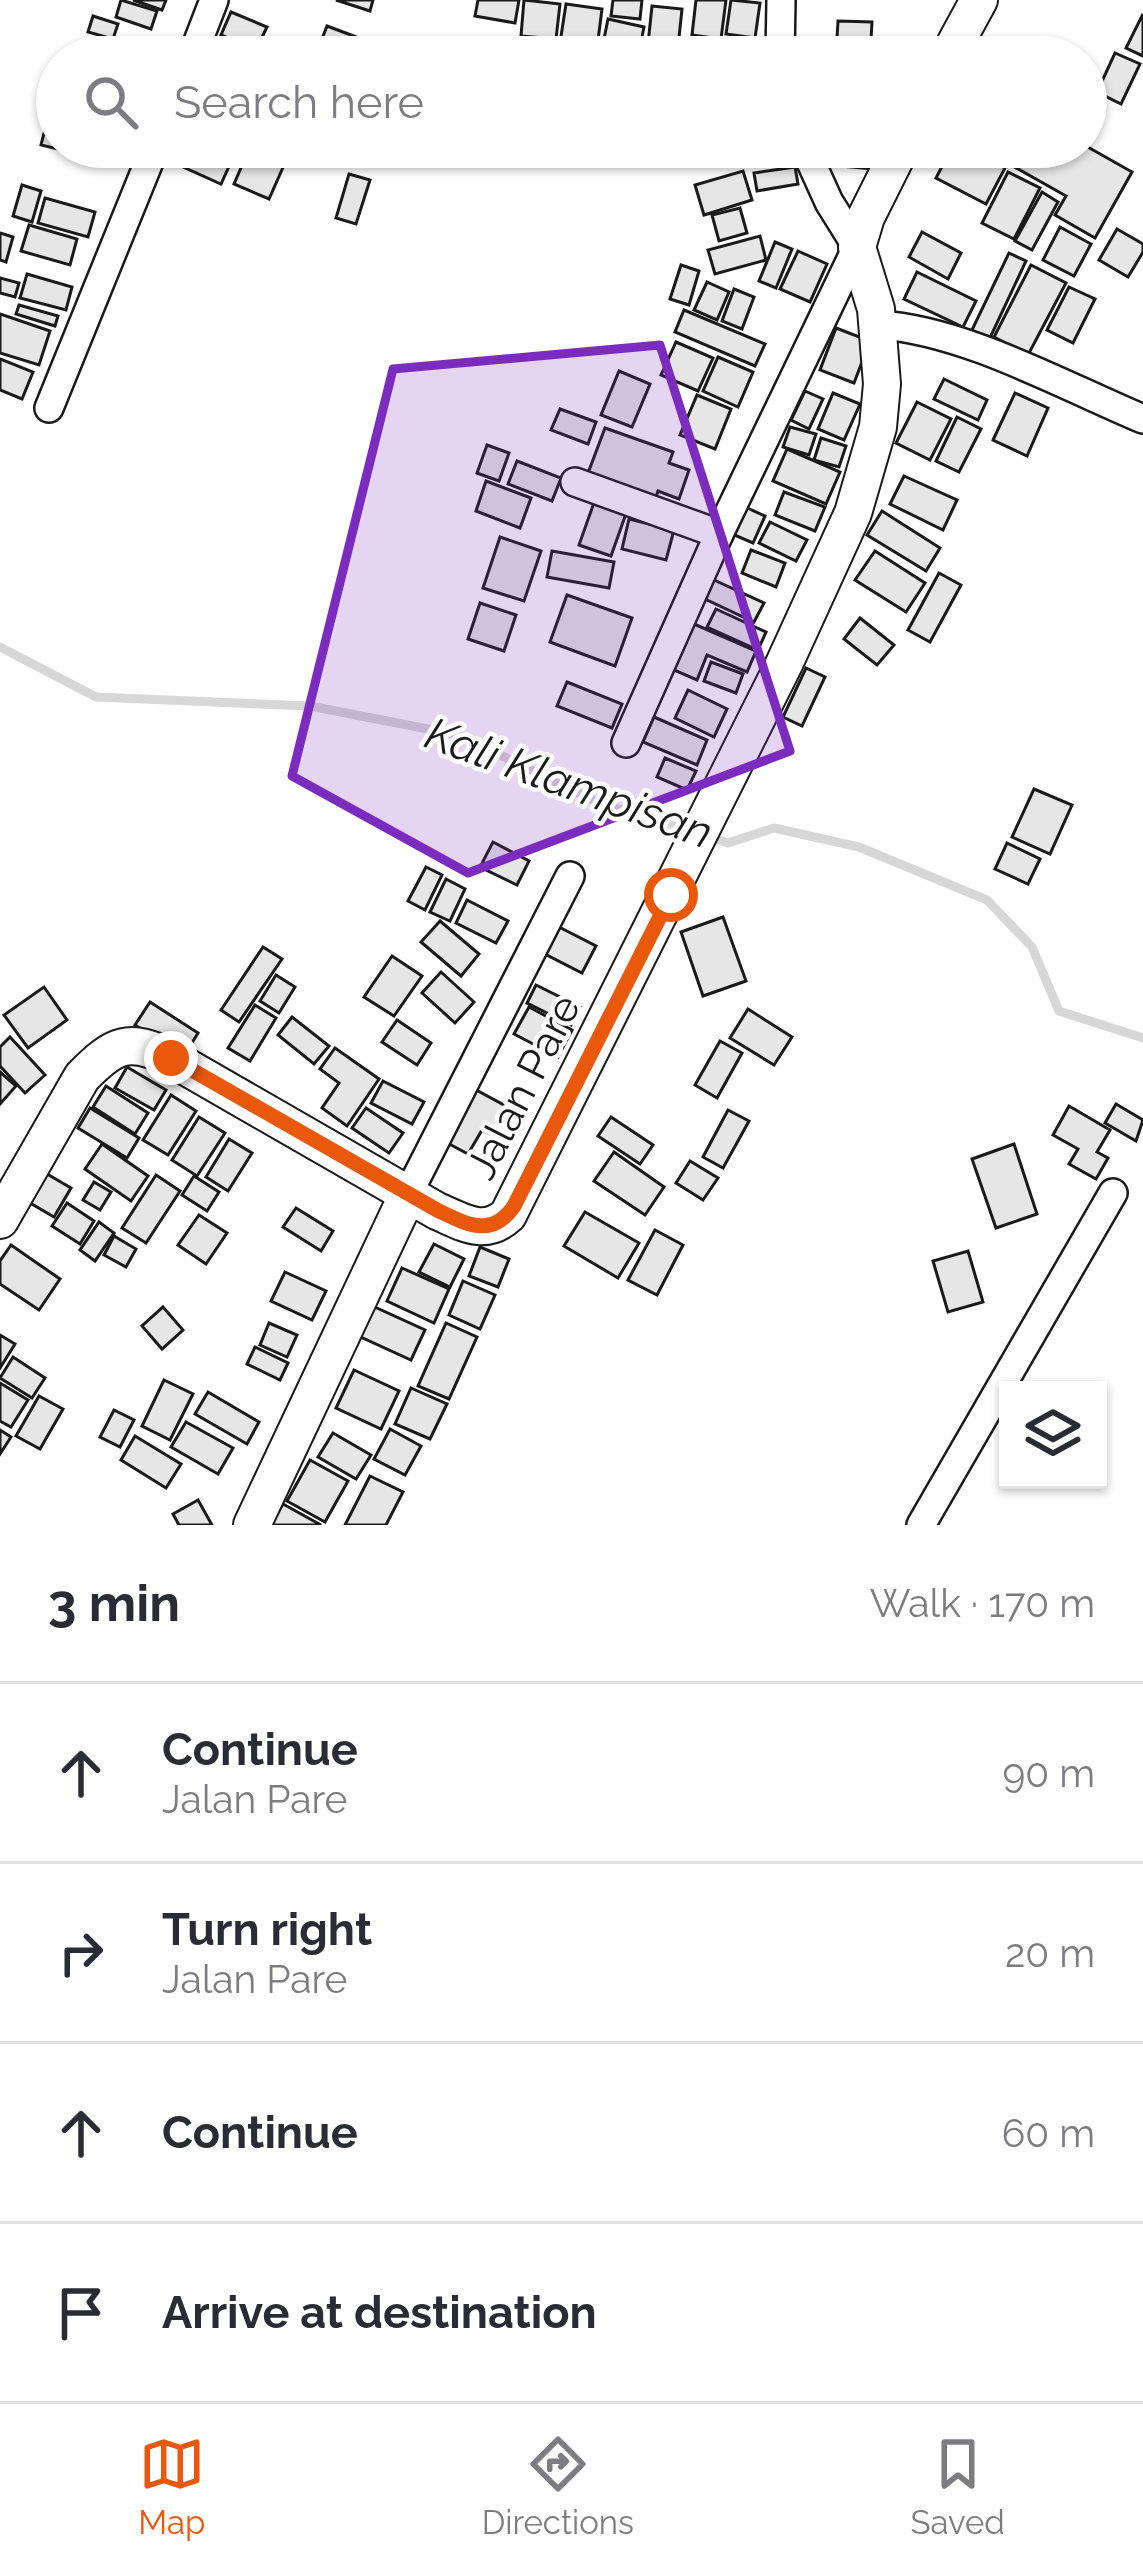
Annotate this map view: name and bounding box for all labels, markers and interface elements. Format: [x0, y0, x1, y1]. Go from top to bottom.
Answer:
search box [36, 36, 1107, 168]
icon: search [78, 69, 144, 135]
text: Search here [174, 76, 424, 129]
water label: Kali Klampisan [418, 707, 720, 859]
route start [644, 868, 698, 922]
street label: Jalan Pare [456, 987, 590, 1187]
route end [144, 1031, 198, 1085]
map controls [999, 1381, 1107, 1489]
button: layers [999, 1381, 1107, 1489]
text: 3 min [48, 1573, 180, 1633]
text: Walk · 170 m [870, 1580, 1095, 1626]
text: Continue [162, 1723, 358, 1776]
icon: ahead [48, 1740, 114, 1806]
text: 90 m [1002, 1750, 1095, 1796]
text: Jalan Pare [162, 1776, 347, 1822]
text: Turn right [162, 1903, 372, 1956]
icon: right [48, 1920, 114, 1986]
text: 20 m [1005, 1930, 1095, 1976]
text: Jalan Pare [162, 1956, 347, 2002]
icon: ahead [48, 2100, 114, 2166]
text: Continue [162, 2106, 358, 2159]
text: 60 m [1002, 2110, 1095, 2156]
icon: arrive [48, 2280, 114, 2346]
text: Arrive at destination [162, 2286, 597, 2339]
tab: Map [138, 2431, 205, 2542]
tab: Directions [482, 2431, 634, 2542]
tab: Saved [910, 2431, 1005, 2542]

